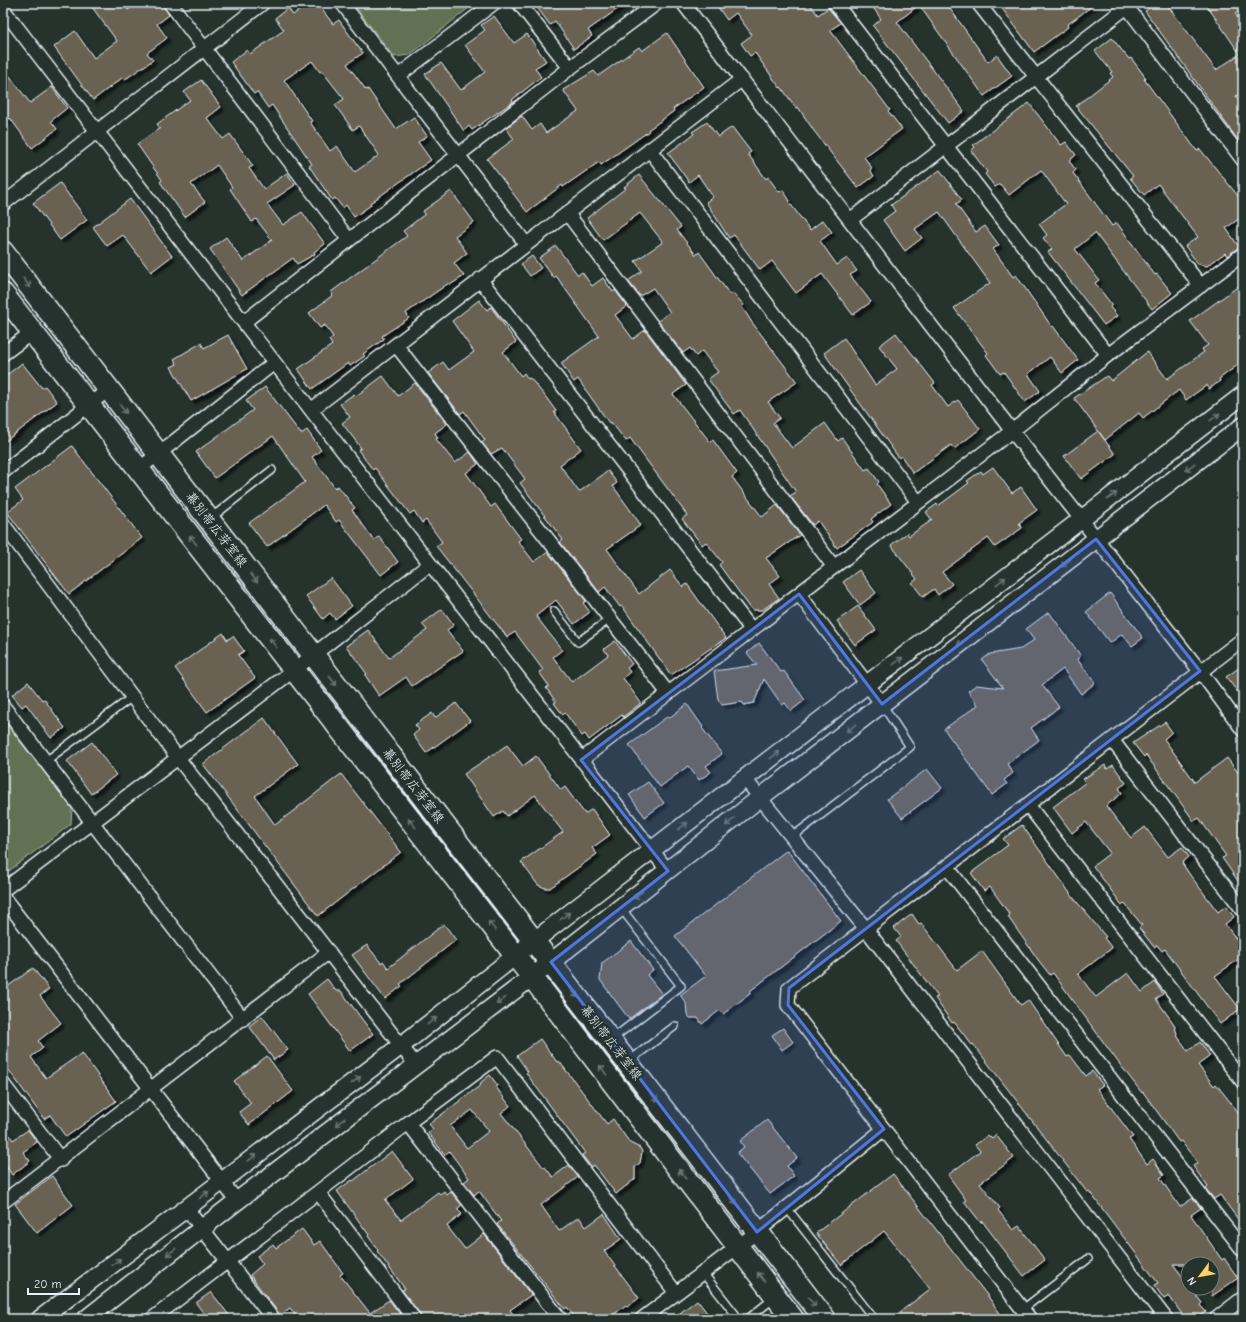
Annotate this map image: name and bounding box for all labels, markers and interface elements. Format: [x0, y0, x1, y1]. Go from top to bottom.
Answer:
one-way arrow [22, 278, 31, 289]
one-way arrow [118, 403, 127, 414]
one-way arrow [1210, 412, 1221, 421]
one-way arrow [1184, 463, 1195, 471]
street label: 幕別帯広芽室線 [183, 489, 251, 571]
one-way arrow [1107, 491, 1118, 500]
one-way arrow [189, 534, 198, 545]
one-way arrow [1060, 559, 1071, 567]
one-way arrow [250, 572, 258, 583]
one-way arrow [996, 577, 1007, 585]
one-way arrow [269, 637, 277, 648]
one-way arrow [957, 638, 968, 646]
one-way arrow [893, 656, 904, 665]
one-way arrow [329, 675, 338, 686]
one-way arrow [845, 724, 856, 732]
street label: 幕別帯広芽室線 [380, 745, 448, 827]
one-way arrow [770, 751, 781, 759]
one-way arrow [725, 817, 736, 826]
one-way arrow [408, 818, 417, 829]
one-way arrow [677, 822, 688, 831]
one-way arrow [632, 890, 643, 899]
one-way arrow [560, 912, 571, 921]
one-way arrow [488, 920, 496, 931]
one-way arrow [570, 988, 579, 999]
one-way arrow [495, 997, 506, 1005]
street label: 幕別帯広芽室線 [578, 1002, 646, 1084]
one-way arrow [427, 1017, 438, 1025]
one-way arrow [599, 1065, 607, 1076]
one-way arrow [351, 1075, 362, 1084]
one-way arrow [649, 1091, 658, 1102]
one-way arrow [335, 1118, 346, 1127]
one-way arrow [247, 1154, 258, 1162]
one-way arrow [677, 1168, 686, 1179]
one-way arrow [198, 1190, 209, 1199]
one-way arrow [728, 1194, 737, 1205]
one-way arrow [166, 1248, 177, 1256]
north arrow [1180, 1256, 1220, 1296]
one-way arrow [110, 1257, 121, 1266]
scale bar [28, 1270, 79, 1296]
one-way arrow [756, 1272, 765, 1283]
text: N [1185, 1275, 1199, 1288]
text: 20 m [34, 1277, 62, 1291]
one-way arrow [808, 1297, 817, 1308]

